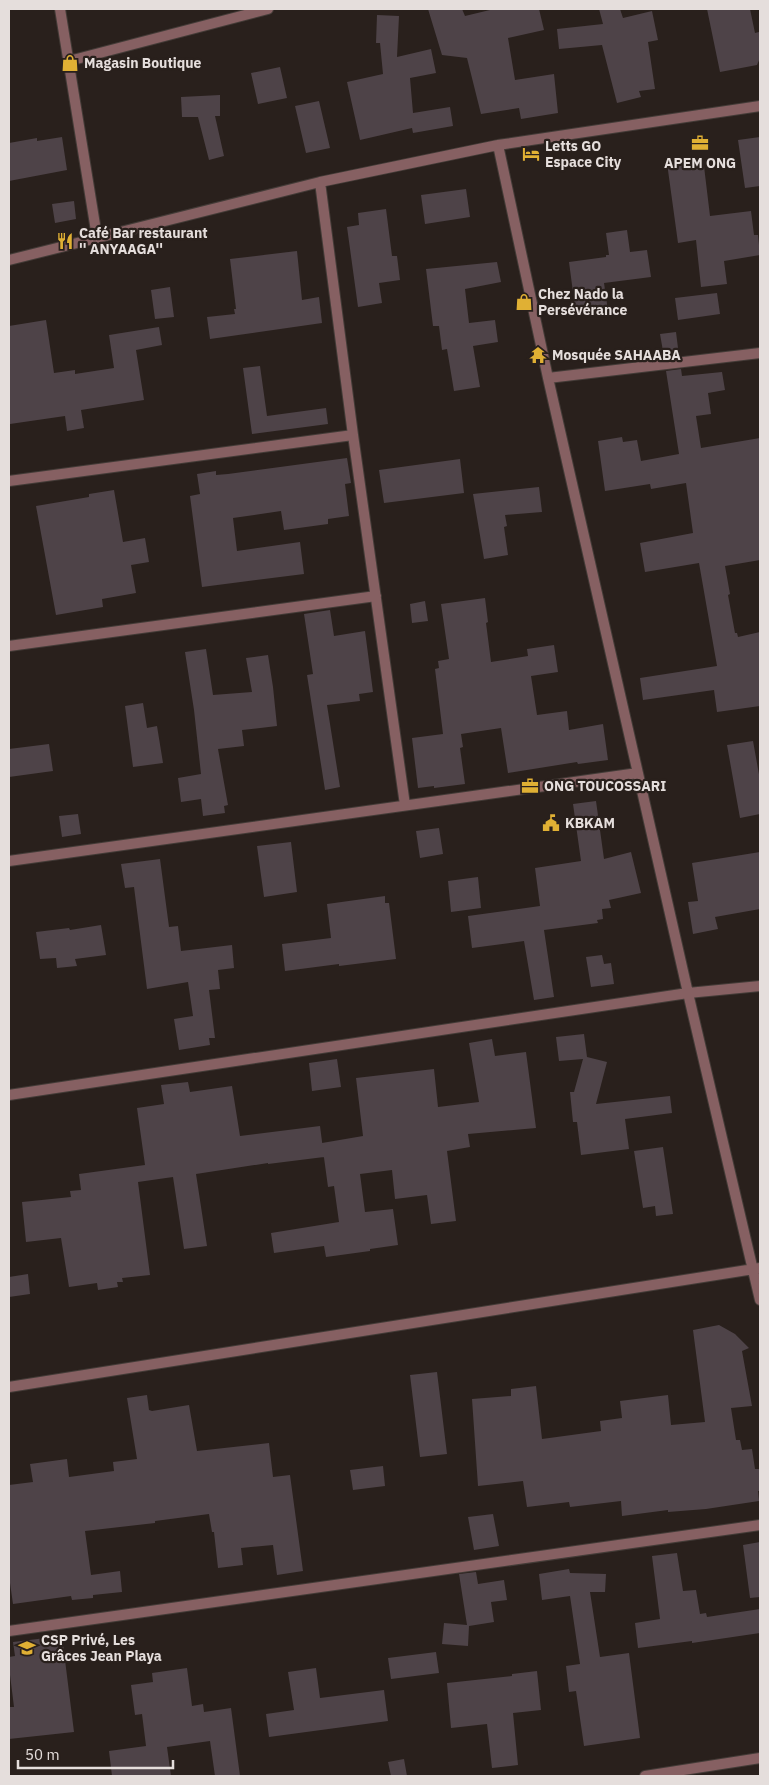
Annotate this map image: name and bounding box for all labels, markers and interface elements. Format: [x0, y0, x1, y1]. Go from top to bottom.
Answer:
shop icon: Magasin Boutique [60, 53, 80, 73]
place label: Magasin Boutique [84, 54, 202, 72]
office icon: APEM ONG [690, 133, 710, 153]
place label: Letts GO Espace City [545, 137, 622, 171]
hotel icon: Letts GO Espace City [521, 144, 541, 164]
place label: APEM ONG [664, 154, 736, 172]
place label: Café Bar restaurant '' ANYAAGA'' [79, 224, 208, 258]
restaurant icon: Café Bar restaurant '' ANYAAGA'' [55, 231, 75, 251]
place label: Chez Nado la Persévérance [538, 285, 627, 319]
shop icon: Chez Nado la Persévérance [514, 292, 534, 312]
temple icon: Mosquée SAHAABA [528, 345, 548, 365]
place label: Mosquée SAHAABA [552, 346, 681, 364]
office icon: ONG TOUCOSSARI [520, 776, 540, 796]
place label: ONG TOUCOSSARI [544, 777, 666, 795]
public building icon: KBKAM [541, 813, 561, 833]
place label: KBKAM [565, 814, 615, 832]
place label: CSP Privé, Les Grâces Jean Playa [41, 1631, 162, 1665]
school or university icon: CSP Privé, Les Grâces Jean Playa [17, 1638, 37, 1658]
scale bar [18, 1738, 172, 1770]
text: 50 m [25, 1745, 60, 1764]

